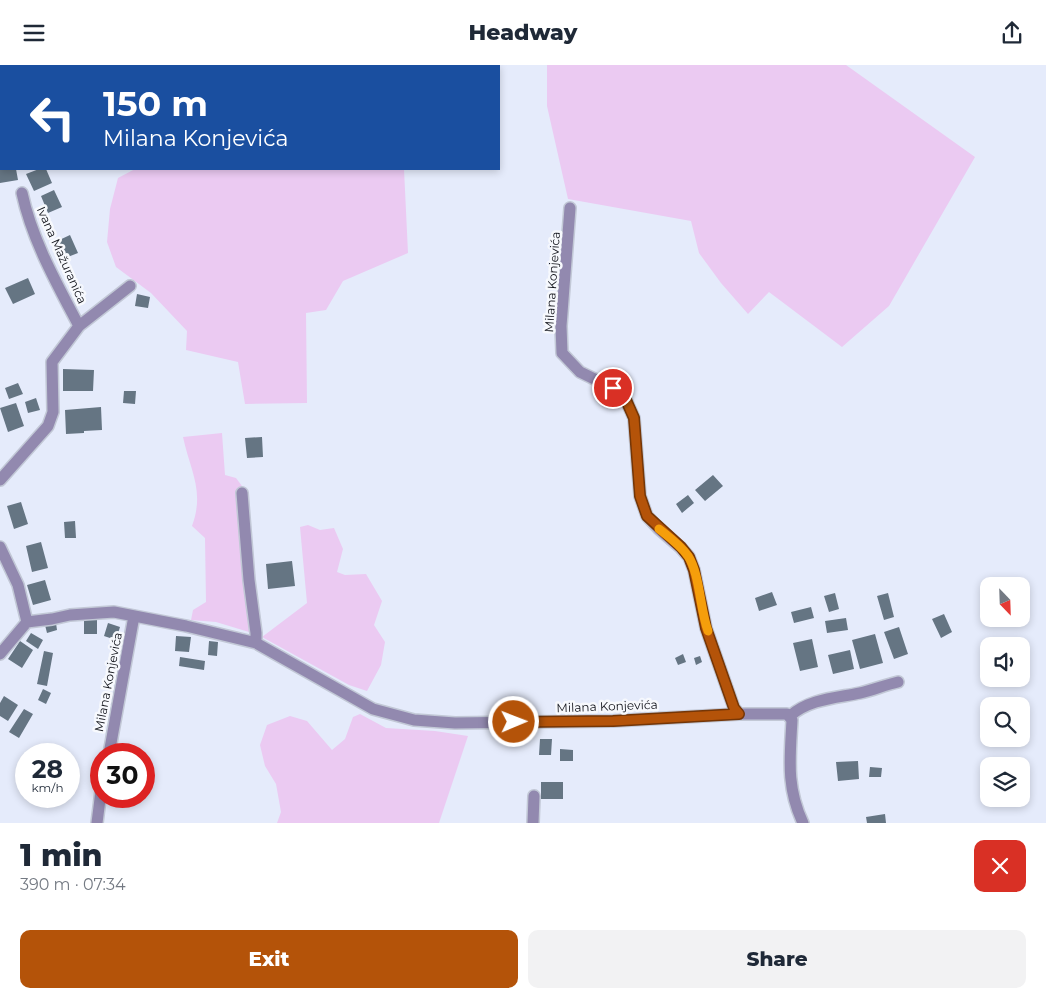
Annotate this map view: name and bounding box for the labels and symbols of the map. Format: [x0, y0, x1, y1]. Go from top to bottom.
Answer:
street label: Ivana Mažuranića [34, 204, 90, 306]
street label: Milana Konjevića [541, 231, 563, 333]
pin [592, 367, 634, 409]
north arrow [980, 577, 1030, 627]
street label: Milana Konjevića [91, 631, 125, 733]
position arrow [487, 695, 539, 747]
street label: Milana Konjevića [556, 697, 658, 715]
speed limit sign: 30 [90, 743, 155, 808]

